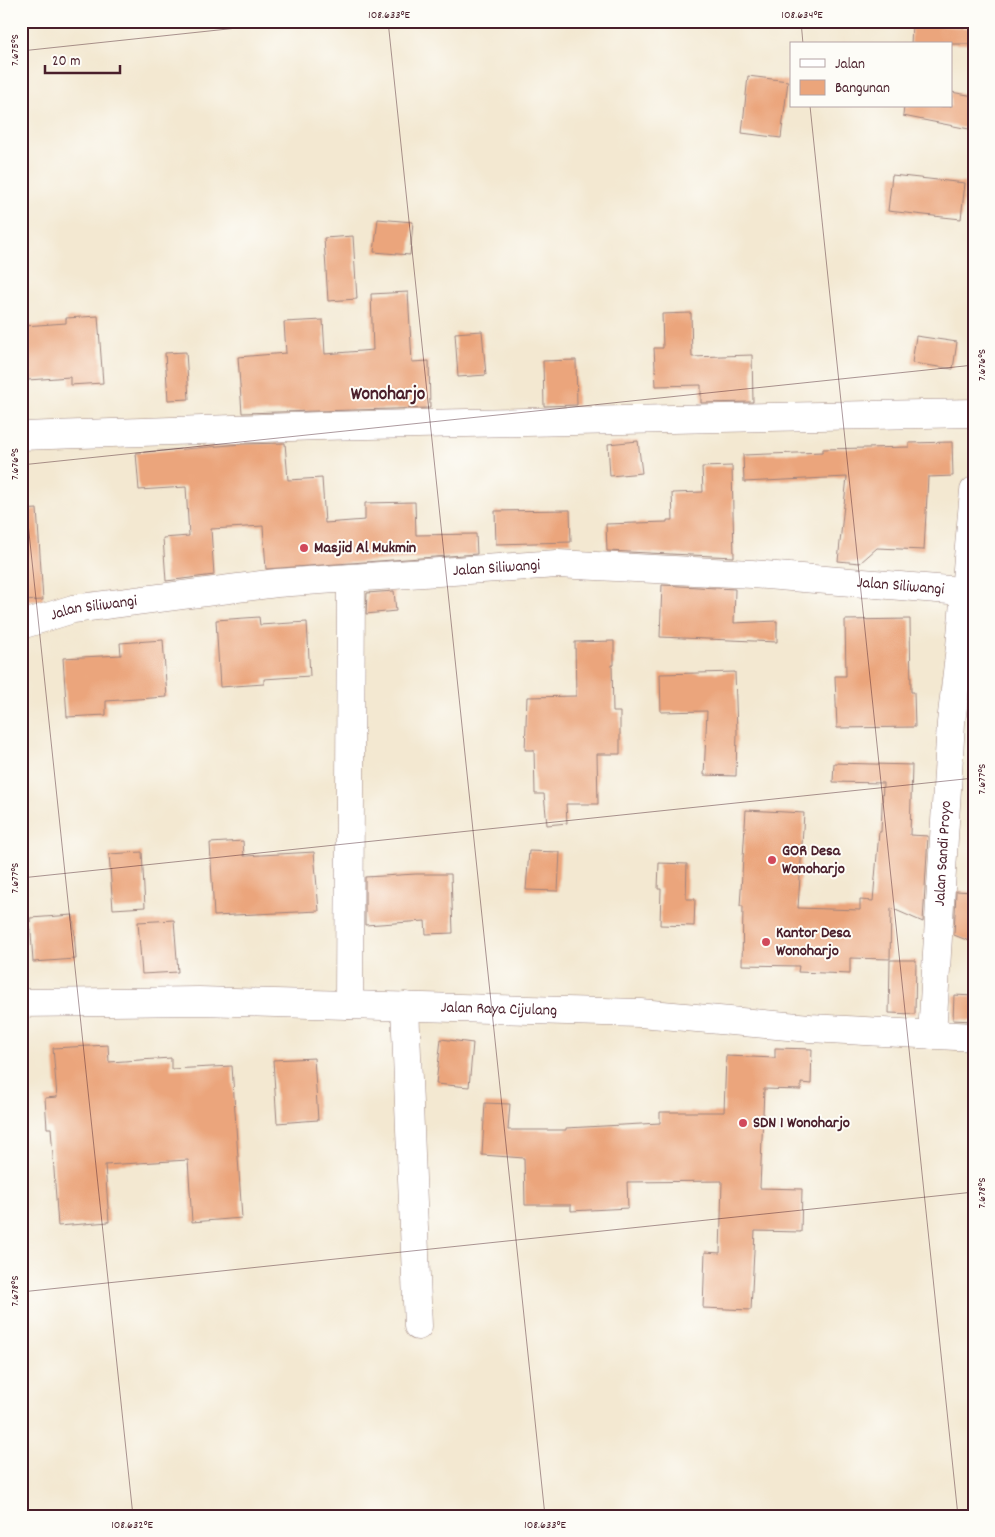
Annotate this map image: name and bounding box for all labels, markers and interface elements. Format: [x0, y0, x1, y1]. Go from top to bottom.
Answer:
text: 108.633°E [368, 7, 410, 24]
text: 108.634°E [781, 7, 823, 24]
text: 7.675°S [7, 34, 24, 66]
scale bar [45, 42, 120, 74]
legend [790, 42, 952, 108]
text: 20 m [52, 51, 80, 73]
text: Jalan [835, 54, 865, 76]
text: Bangunan [835, 78, 890, 100]
text: 7.676°S [974, 349, 991, 381]
district label: Wonoharjo [351, 382, 426, 409]
text: 7.676°S [7, 448, 24, 480]
place label: Masjid Al Mukmin [314, 537, 416, 560]
marker: Masjid Al Mukmin [298, 542, 310, 554]
street label: Jalan Siliwangi [452, 554, 541, 583]
street label: Jalan Siliwangi [856, 571, 945, 601]
street label: Jalan Siliwangi [47, 589, 138, 627]
text: 7.677°S [974, 764, 991, 794]
street label: Jalan Sandi Proyo [928, 800, 958, 907]
place label: GOR Desa Wonoharjo [782, 840, 845, 881]
marker: GOR Desa Wonoharjo [766, 854, 778, 866]
text: 7.677°S [7, 863, 24, 893]
place label: Kantor Desa Wonoharjo [776, 922, 852, 963]
marker: Kantor Desa Wonoharjo [760, 936, 772, 948]
street label: Jalan Raya Cijulang [440, 996, 557, 1022]
place label: SDN 1 Wonoharjo [753, 1112, 850, 1135]
marker: SDN 1 Wonoharjo [737, 1117, 749, 1129]
text: 7.678°S [974, 1177, 991, 1209]
text: 7.678°S [7, 1275, 24, 1307]
text: 108.632°E [111, 1517, 153, 1534]
text: 108.633°E [524, 1517, 566, 1534]

